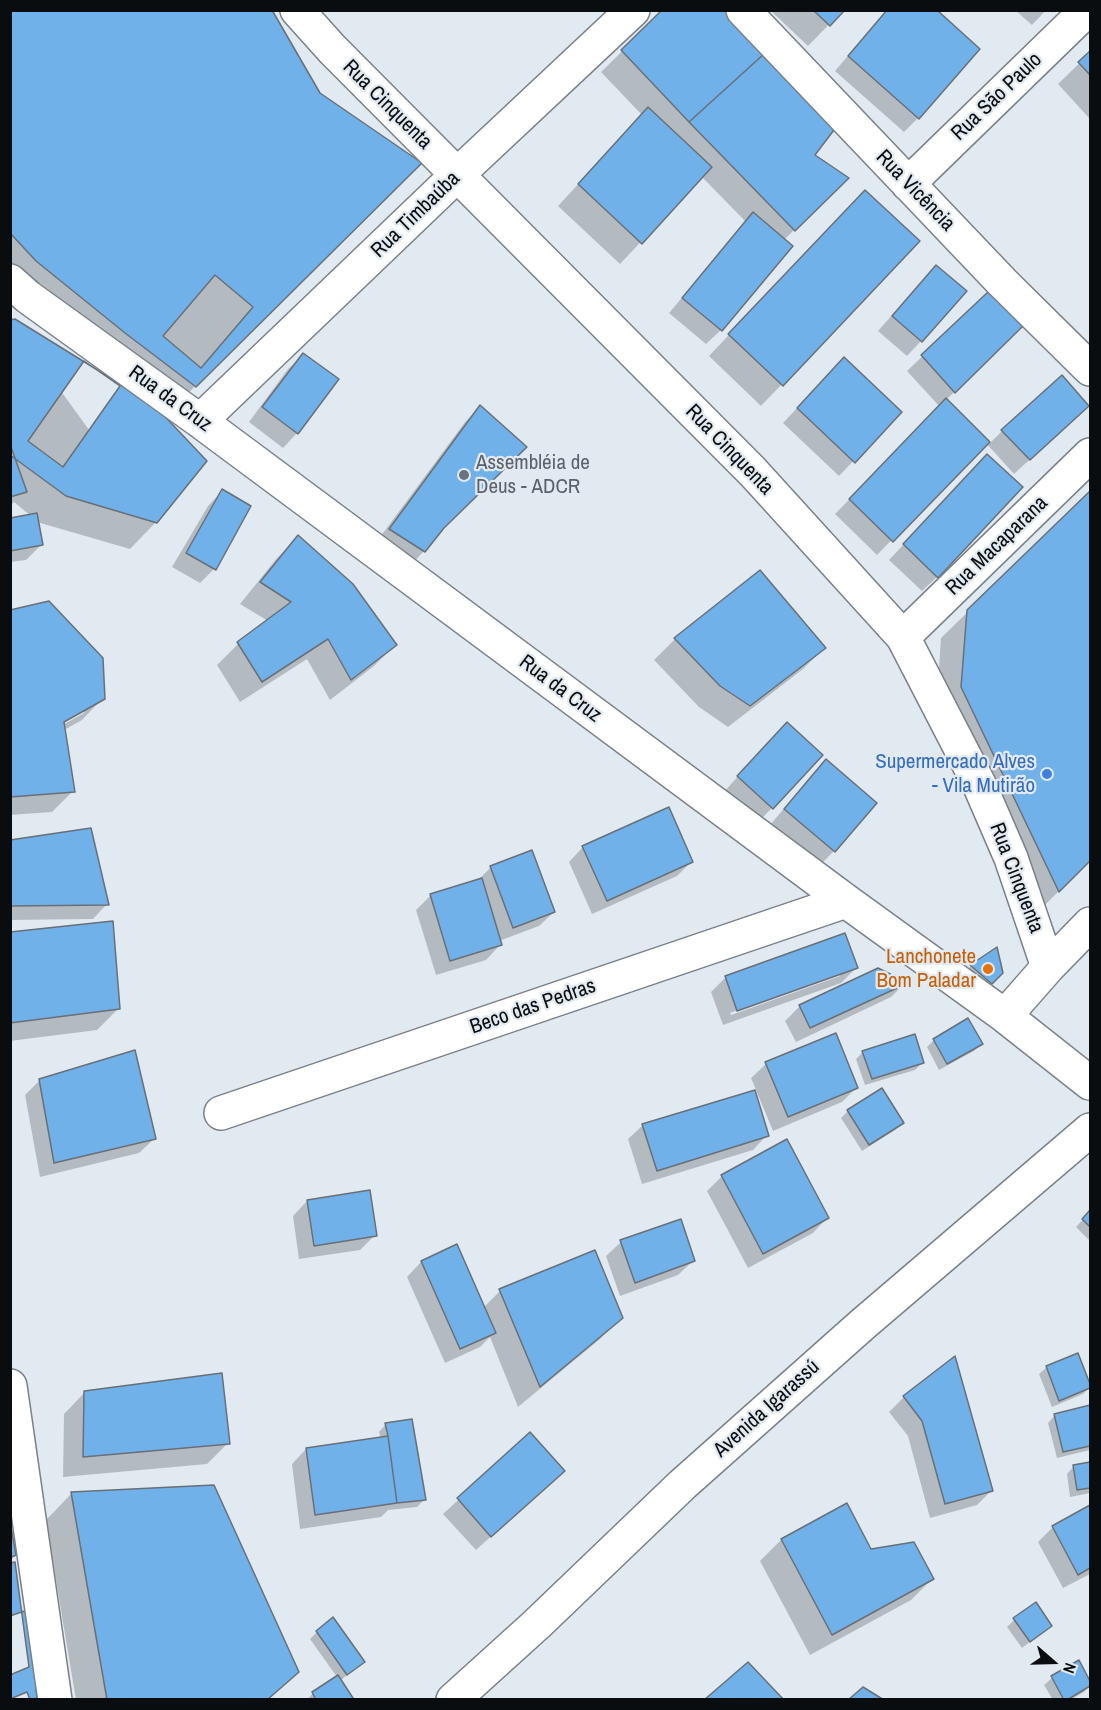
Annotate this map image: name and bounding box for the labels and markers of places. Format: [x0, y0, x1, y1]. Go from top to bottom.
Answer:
place label: Assembléia de Deus - ADCR [476, 450, 590, 500]
marker: Assembléia de Deus - ADCR [457, 468, 471, 482]
place label: Supermercado Alves - Vila Mutirão [875, 749, 1035, 799]
marker: Supermercado Alves - Vila Mutirão [1040, 767, 1054, 781]
place label: Lanchonete Bom Paladar [876, 944, 976, 994]
marker: Lanchonete Bom Paladar [981, 962, 995, 976]

